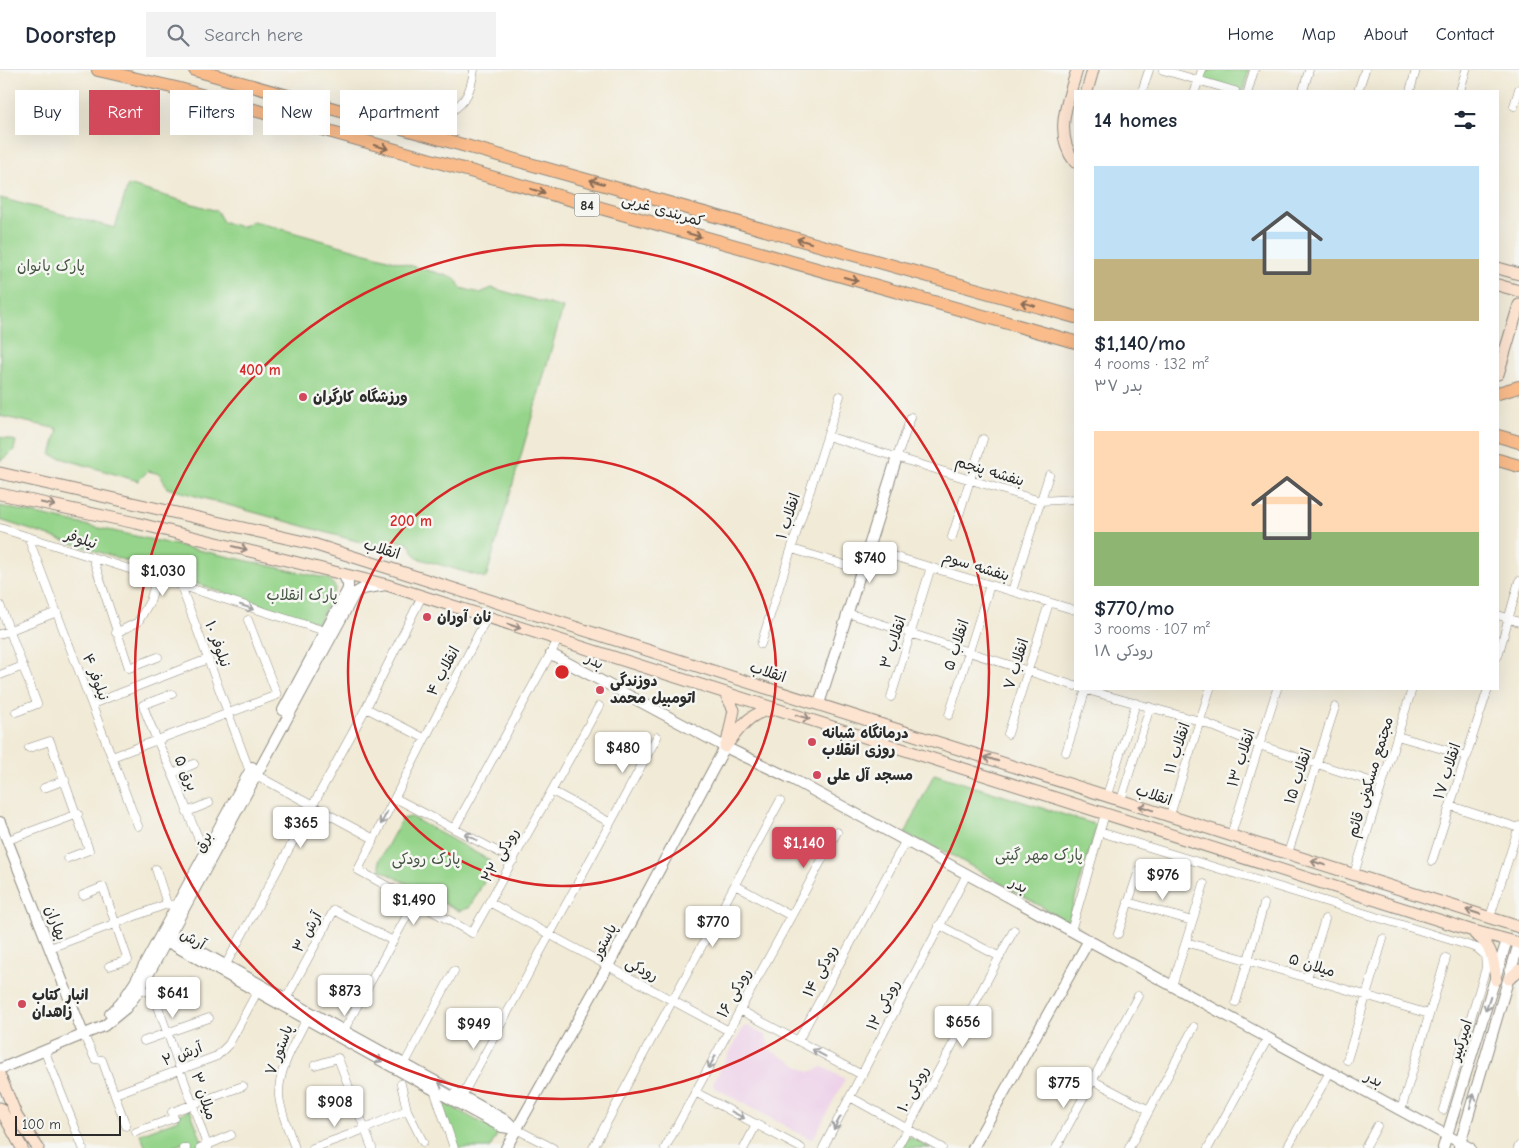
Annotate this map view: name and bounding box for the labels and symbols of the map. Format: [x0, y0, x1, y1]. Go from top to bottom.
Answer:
one-way arrow [373, 142, 389, 152]
one-way arrow [590, 177, 606, 187]
one-way arrow [529, 187, 545, 196]
street label: کمربندی غربی [620, 190, 706, 231]
road number: 84 [574, 194, 600, 216]
one-way arrow [686, 231, 702, 241]
one-way arrow [797, 236, 813, 245]
park label: پارک بانوان [17, 257, 85, 276]
one-way arrow [842, 275, 858, 285]
one-way arrow [1020, 298, 1036, 308]
text: 400 m [239, 361, 281, 379]
place label: ورزشگاه کارگران [313, 387, 408, 406]
marker: ورزشگاه کارگران [297, 391, 309, 403]
street label: بنفشه پنجم [953, 452, 1027, 493]
street label: انقلاب ۱ [772, 491, 804, 541]
one-way arrow [39, 500, 55, 509]
text: 200 m [390, 512, 432, 530]
street label: نیلوفر [61, 525, 99, 554]
street label: انقلاب [362, 535, 402, 563]
pin: $740 [840, 542, 900, 584]
one-way arrow [232, 544, 248, 553]
street label: بنفشه سوم [939, 547, 1012, 588]
pin: $1,030 [122, 554, 204, 597]
park label: پارک انقلاب [266, 586, 338, 605]
one-way arrow [238, 602, 254, 612]
place label: نان آوران [437, 608, 491, 627]
marker: نان آوران [421, 611, 433, 623]
street label: انقلاب ۳ [876, 613, 910, 671]
street label: انقلاب ۵ [939, 617, 973, 673]
street label: نیلوفر ۱۰ [200, 618, 235, 670]
one-way arrow [506, 621, 522, 631]
street label: انقلاب ۷ [1000, 636, 1032, 692]
street label: انقلاب ۴ [423, 643, 463, 699]
street label: بدر [582, 648, 607, 673]
street label: نیلوفر ۴ [78, 651, 113, 703]
street label: انقلاب [748, 658, 788, 686]
centre of rings [553, 663, 571, 681]
place label: دوزندگی اتومبیل محمد [610, 671, 696, 708]
marker: دوزندگی اتومبیل محمد [594, 684, 606, 696]
one-way arrow [794, 713, 810, 723]
street label: مجتمع مسکونی قائم [1343, 715, 1400, 840]
street label: انقلاب ۱۱ [1160, 720, 1194, 776]
place label: درمانگاه شبانه روزی انقلاب [822, 723, 909, 759]
street label: انقلاب ۱۳ [1223, 727, 1259, 789]
pin: $480 [593, 732, 653, 774]
marker: درمانگاه شبانه روزی انقلاب [806, 736, 818, 748]
street label: انقلاب ۱۷ [1429, 741, 1465, 801]
street label: انقلاب ۱۵ [1280, 746, 1316, 806]
street label: برق ۵ [171, 753, 201, 793]
one-way arrow [984, 753, 1000, 763]
place label: مسجد آل علی [827, 766, 913, 785]
marker: مسجد آل علی [811, 769, 823, 781]
street label: انقلاب [1134, 781, 1174, 809]
one-way arrow [1139, 803, 1155, 812]
pin: $365 [271, 806, 331, 849]
one-way arrow [379, 810, 389, 825]
street label: رودکی ۲۲ [477, 825, 524, 886]
pin: $1,140 [763, 826, 845, 869]
street label: برق [190, 828, 216, 856]
one-way arrow [463, 832, 478, 842]
park label: پارک مهر گیتی [995, 846, 1083, 865]
park label: پارک رودکی [392, 850, 460, 869]
one-way arrow [1310, 857, 1326, 867]
pin: $976 [1133, 858, 1193, 901]
street label: بدر [1006, 872, 1031, 897]
pin: $1,490 [373, 884, 455, 926]
street label: بهاران [41, 903, 71, 943]
pin: $770 [683, 906, 743, 948]
one-way arrow [1465, 906, 1481, 916]
street label: آرش ۳ [289, 907, 326, 955]
street label: پاستور [587, 920, 622, 963]
street label: آرش [177, 925, 210, 954]
street label: رودکی ۱۴ [799, 942, 842, 1001]
street label: میلان ۵ [1287, 949, 1337, 981]
street label: رودکی [622, 953, 661, 986]
street label: رودکی ۱۶ [713, 965, 756, 1022]
pin: $873 [315, 974, 375, 1017]
pin: $641 [143, 976, 203, 1019]
street label: رودکی ۱۲ [862, 976, 904, 1034]
place label: انبار کتاب زاهدان [32, 986, 88, 1021]
one-way arrow [1483, 995, 1493, 1011]
marker: انبار کتاب زاهدان [16, 998, 28, 1010]
pin: $656 [933, 1006, 993, 1048]
pin: $949 [444, 1008, 504, 1050]
street label: امیرکبیر [1445, 1017, 1476, 1065]
street label: پاستور ۷ [261, 1022, 298, 1078]
street label: آرش ۲ [159, 1038, 206, 1070]
one-way arrow [813, 1047, 827, 1057]
one-way arrow [369, 1053, 383, 1063]
one-way arrow [707, 1054, 717, 1069]
street label: رودکی ۱۰ [893, 1063, 934, 1116]
pin: $775 [1034, 1066, 1094, 1109]
street label: بدر [1361, 1066, 1386, 1091]
street label: میلان ۳ [187, 1070, 221, 1122]
one-way arrow [438, 1080, 452, 1090]
pin: $908 [305, 1086, 365, 1128]
one-way arrow [1468, 1094, 1478, 1110]
one-way arrow [731, 1110, 746, 1120]
scale bar [15, 1113, 121, 1136]
one-way arrow [831, 1115, 841, 1129]

